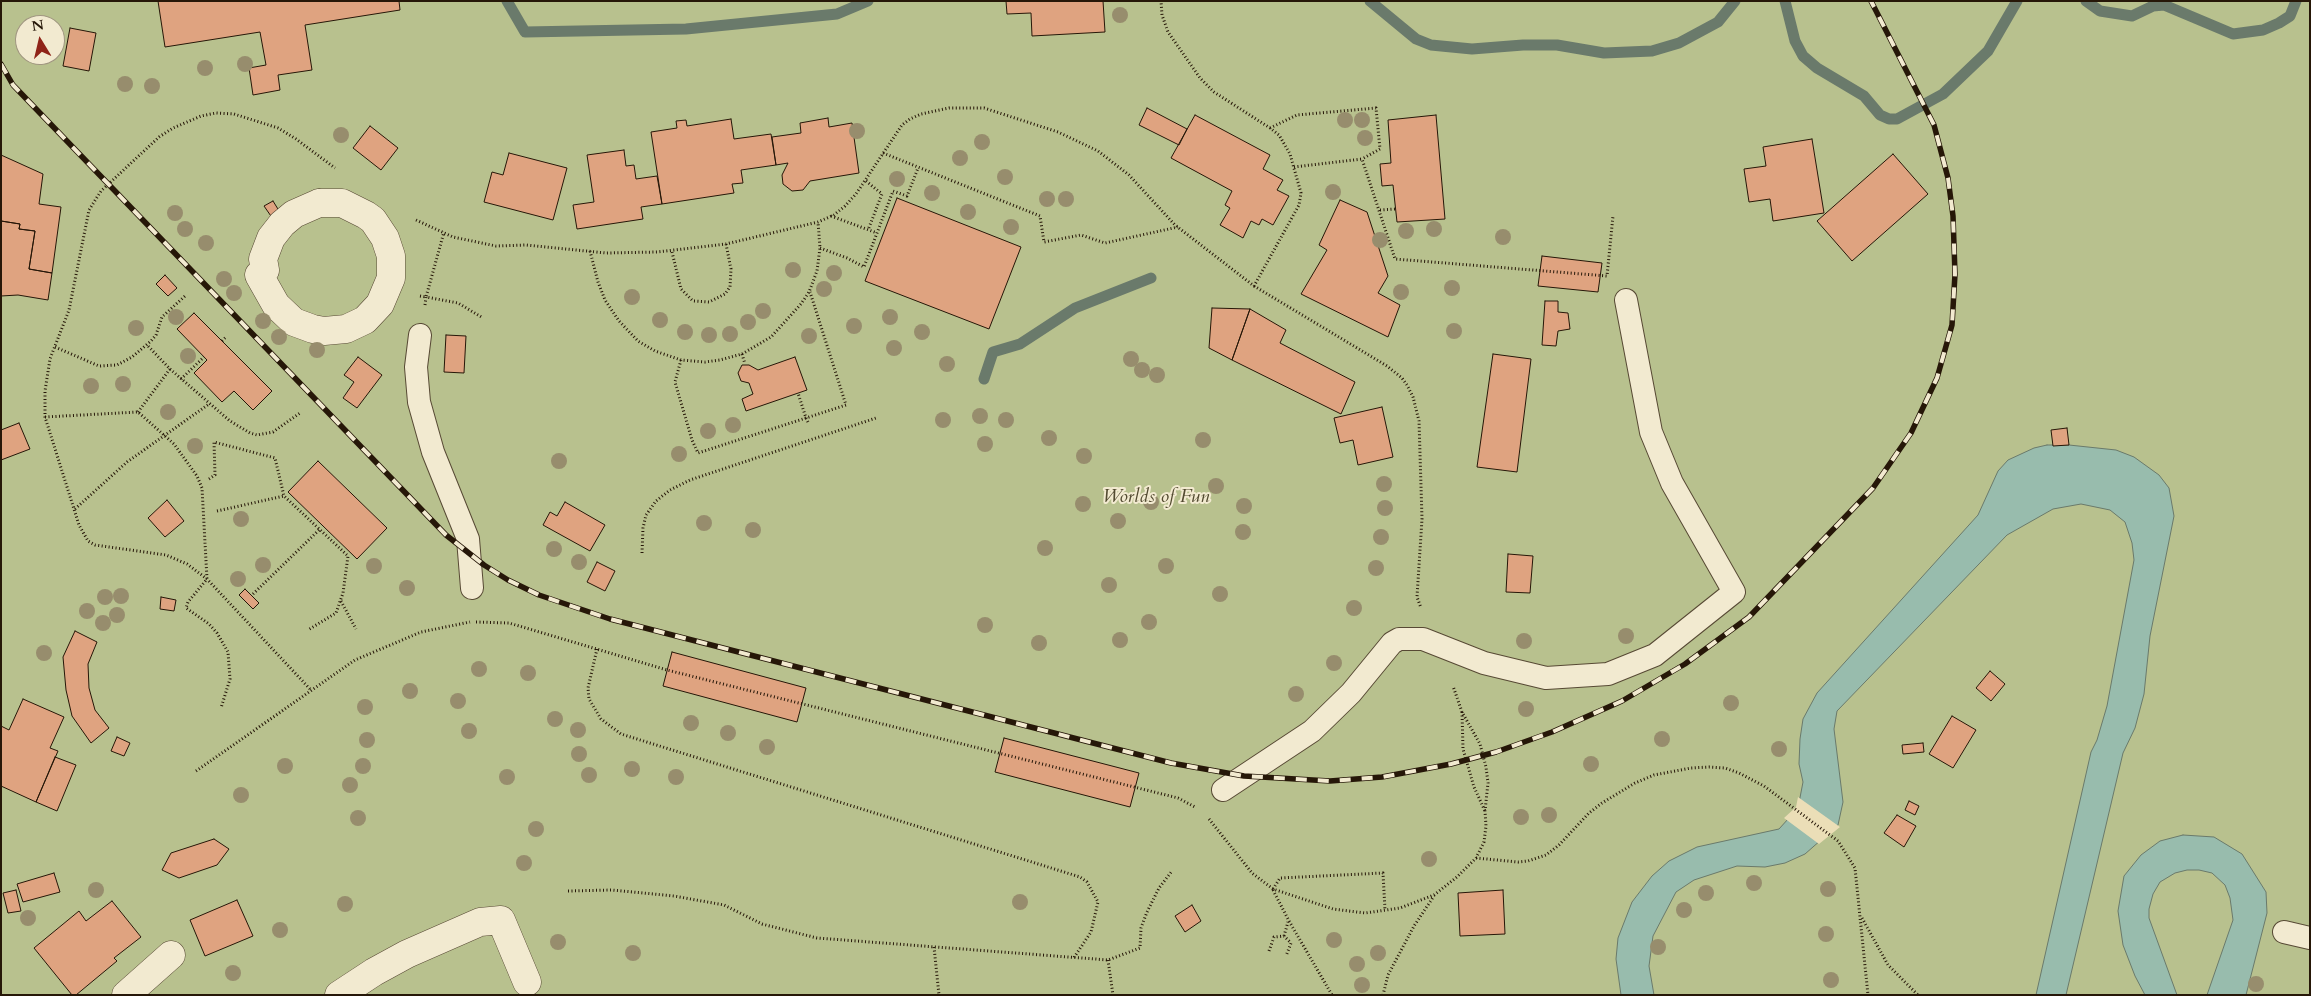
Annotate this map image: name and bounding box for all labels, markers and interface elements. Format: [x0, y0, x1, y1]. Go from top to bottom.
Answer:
north arrow [15, 15, 65, 65]
text: N [30, 15, 45, 36]
park label: Worlds of Fun [1103, 487, 1209, 509]

